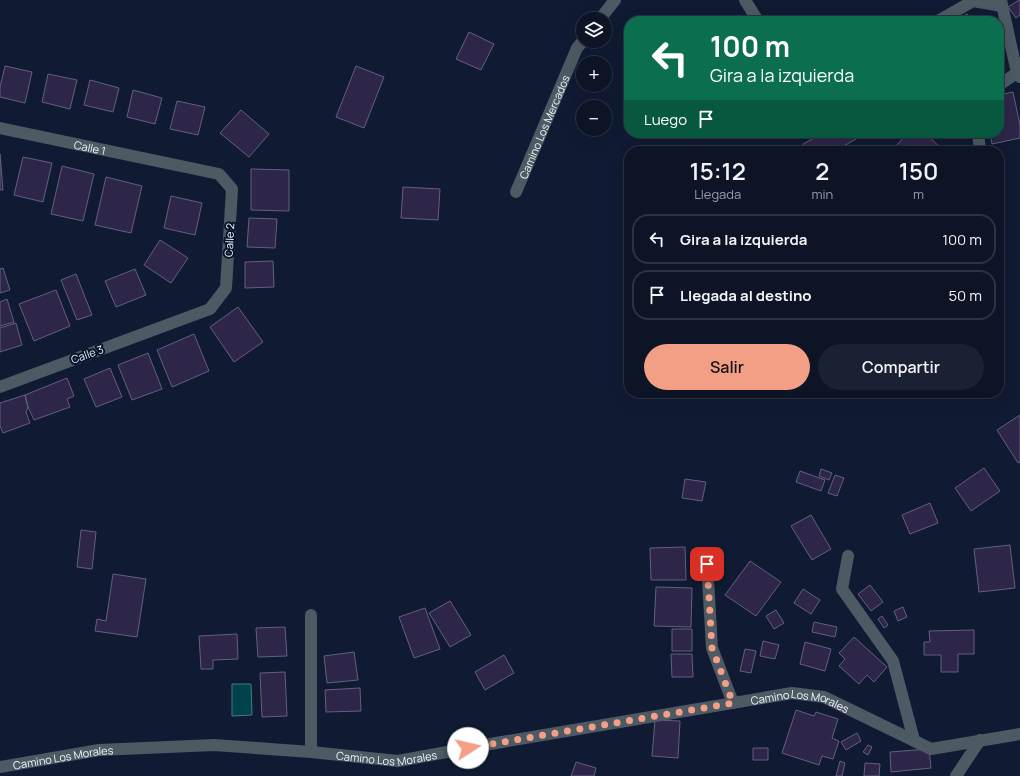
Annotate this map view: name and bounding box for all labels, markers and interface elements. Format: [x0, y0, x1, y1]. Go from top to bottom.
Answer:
map controls [576, 12, 612, 136]
button: layers [576, 12, 612, 48]
text: 100 m [710, 27, 790, 65]
icon: left [644, 32, 696, 84]
button: + [576, 56, 612, 92]
text: Gira a la izquierda [710, 63, 854, 87]
street label: Camino Los Mercados [515, 72, 572, 181]
button: − [576, 100, 612, 136]
icon: arrive [695, 108, 717, 130]
text: Luego [644, 109, 687, 130]
street label: Calle 1 [73, 136, 107, 158]
text: 15:12 [690, 154, 746, 187]
text: 2 [815, 154, 829, 187]
text: 150 [899, 154, 938, 187]
text: Llegada [694, 185, 741, 203]
text: min [811, 185, 833, 203]
text: m [913, 185, 924, 203]
street label: Calle 2 [221, 223, 237, 257]
icon: left [646, 228, 668, 250]
text: Gira a la izquierda [680, 229, 807, 250]
text: 100 m [942, 229, 982, 250]
icon: arrive [646, 284, 668, 306]
text: Llegada al destino [680, 285, 812, 306]
text: 50 m [948, 285, 982, 306]
street label: Calle 3 [69, 341, 105, 367]
button: Salir [644, 344, 810, 390]
button: Compartir [818, 344, 984, 390]
pin [690, 547, 724, 581]
icon: arrive [696, 553, 718, 575]
street label: Camino Los Morales [749, 685, 852, 716]
position arrow [447, 727, 489, 769]
street label: Camino Los Morales [12, 742, 114, 772]
street label: Camino Los Morales [335, 746, 438, 769]

